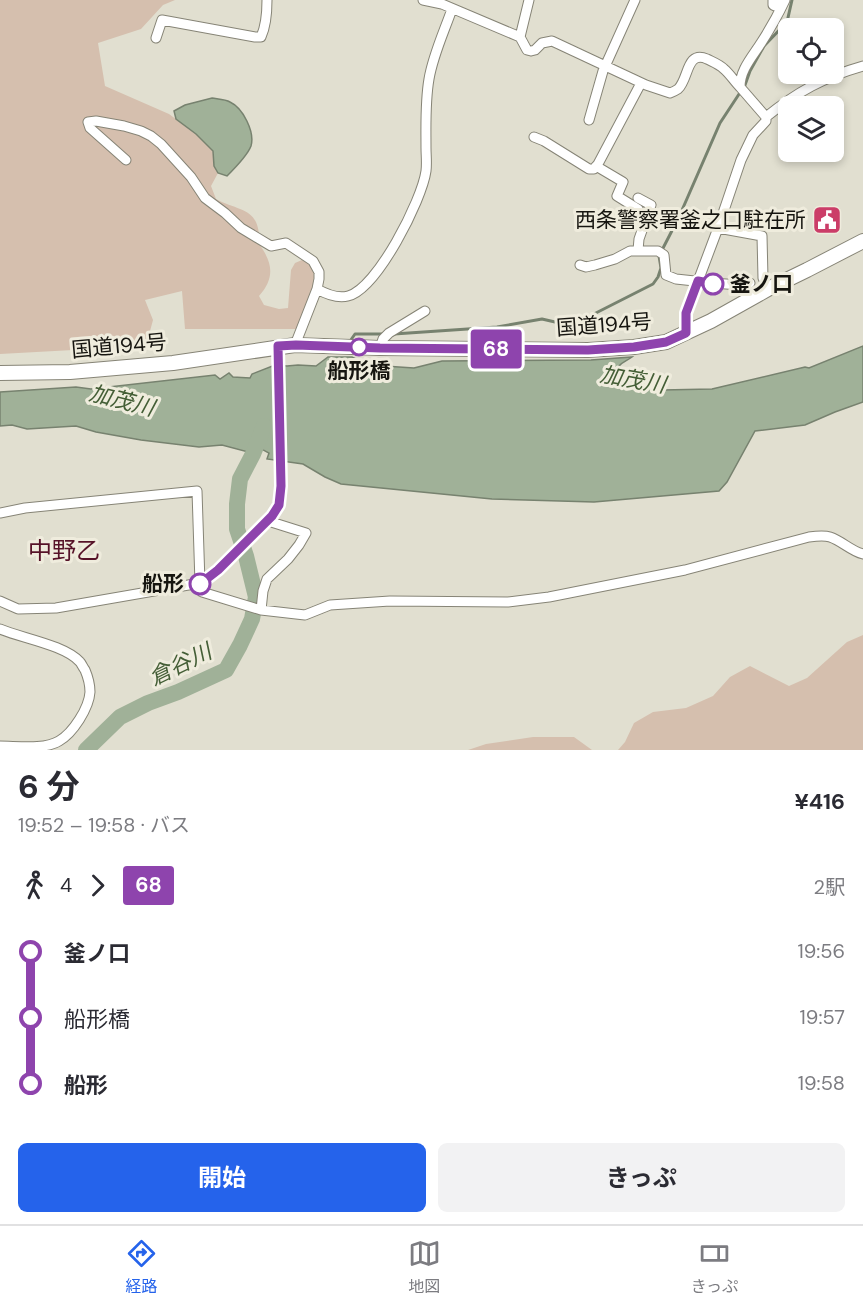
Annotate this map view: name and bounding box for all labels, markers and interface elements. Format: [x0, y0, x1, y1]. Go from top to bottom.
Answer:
map controls [778, 18, 844, 162]
button: locate [778, 18, 844, 84]
button: layers [778, 96, 844, 162]
public building icon: 西条警察署釜之口駐在所 [811, 204, 843, 236]
place label: 西条警察署釜之口駐在所 [575, 206, 806, 234]
place label: 釜ノ口 [730, 270, 793, 298]
marker: 釜ノ口 [702, 273, 724, 295]
street label: 国道194号 [555, 308, 653, 342]
street label: 国道194号 [70, 328, 168, 364]
line badge: 68 [469, 330, 523, 368]
text: 68 [483, 335, 509, 363]
marker: 船形橋 [350, 338, 368, 356]
place label: 船形橋 [328, 357, 391, 385]
water label: 加茂川 [598, 359, 670, 400]
water label: 加茂川 [86, 378, 159, 423]
district label: 中野乙 [28, 535, 100, 566]
place label: 船形 [142, 570, 184, 598]
marker: 船形 [189, 573, 211, 595]
water label: 倉谷川 [144, 636, 218, 692]
text: 6 分 [18, 765, 80, 808]
text: ¥416 [794, 787, 845, 816]
text: 19:52 – 19:58 · バス [18, 812, 190, 838]
icon: walk [18, 869, 51, 902]
icon: forward [81, 869, 114, 902]
text: 68 [135, 871, 162, 899]
text: 4 [60, 872, 72, 898]
text: 2駅 [813, 874, 845, 900]
text: 19:56 [797, 938, 845, 964]
text: 釜ノ口 [64, 939, 130, 968]
text: 19:57 [800, 1004, 845, 1030]
text: 船形橋 [64, 1005, 130, 1034]
text: 19:58 [798, 1070, 845, 1096]
text: 船形 [64, 1071, 108, 1100]
button: 開始 [18, 1143, 426, 1212]
button: きっぷ [438, 1143, 845, 1212]
tab: 経路 [125, 1237, 158, 1297]
tab: 地図 [408, 1237, 441, 1297]
tab: きっぷ [691, 1237, 738, 1297]

